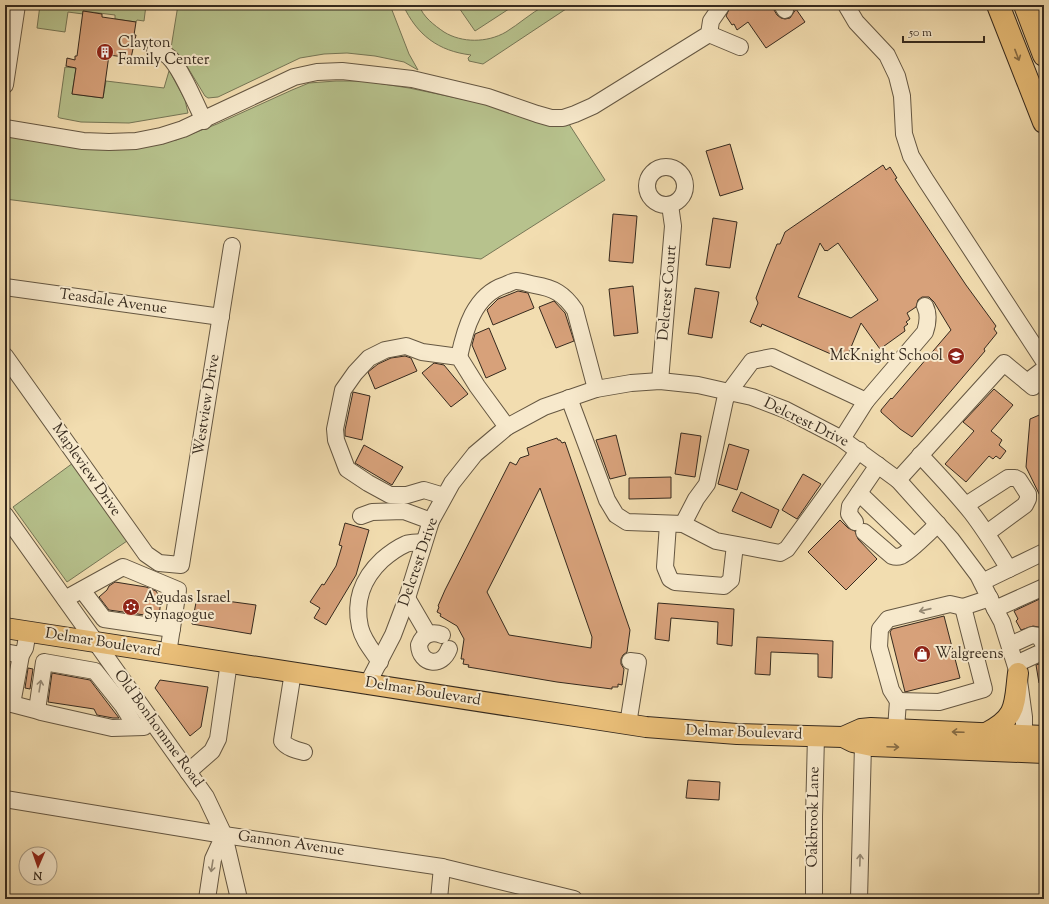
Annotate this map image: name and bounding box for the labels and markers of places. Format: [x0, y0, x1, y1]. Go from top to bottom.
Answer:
place label: Clayton Family Center [118, 33, 210, 71]
building icon: Clayton Family Center [95, 42, 115, 62]
place label: McKnight School [830, 346, 943, 367]
school or university icon: McKnight School [946, 346, 966, 366]
place label: Agudas Israel Synagogue [144, 588, 231, 626]
synagogue icon: Agudas Israel Synagogue [121, 597, 141, 617]
shop icon: Walgreens [912, 644, 932, 664]
place label: Walgreens [935, 644, 1004, 665]

